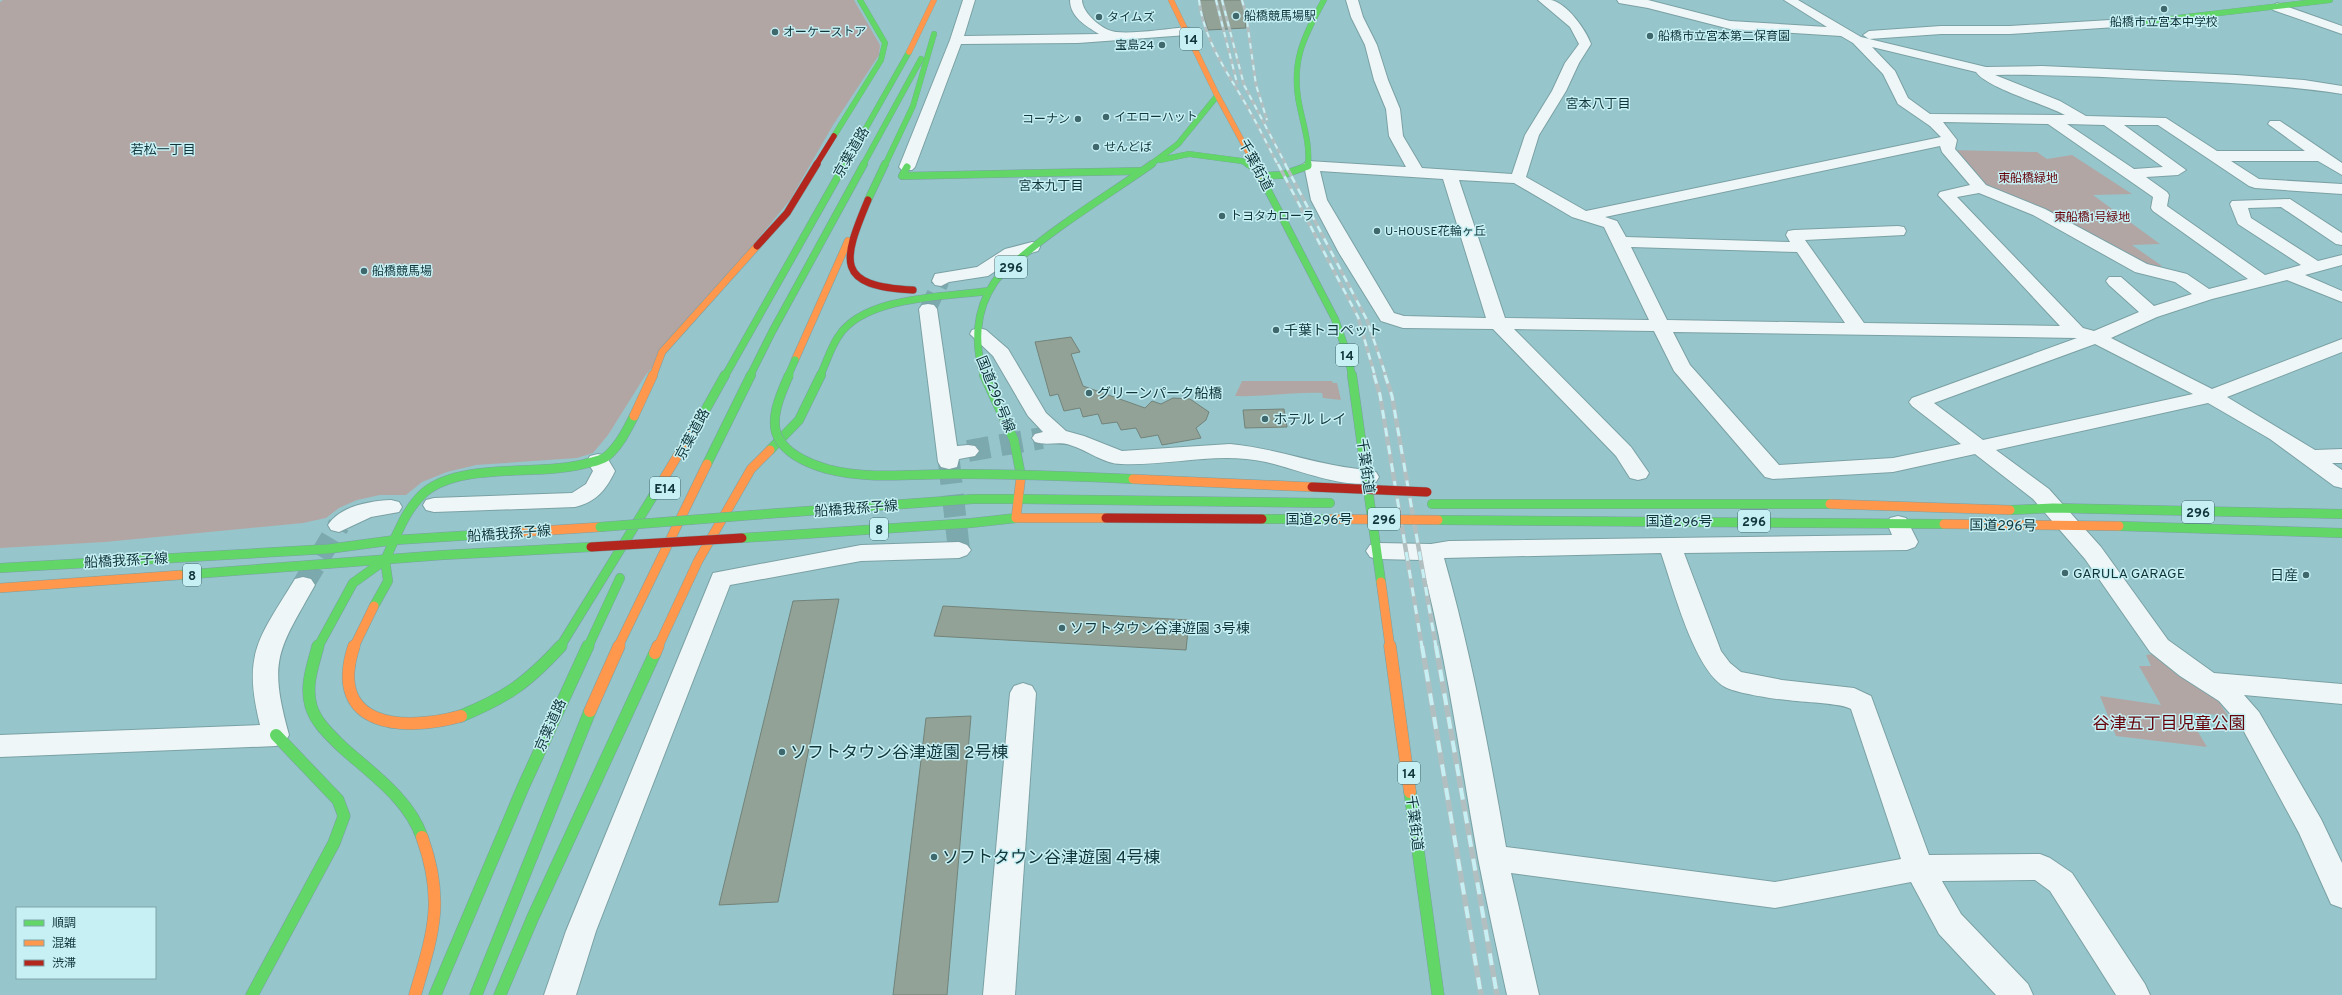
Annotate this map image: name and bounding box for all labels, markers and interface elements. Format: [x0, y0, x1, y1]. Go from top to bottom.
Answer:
marker: 船橋市立宮本中学校 [2159, 4, 2169, 14]
place label: 船橋競馬場駅 [1244, 9, 1316, 25]
place label: タイムズ [1107, 10, 1155, 26]
marker: 船橋競馬場駅 [1231, 11, 1241, 21]
marker: タイムズ [1094, 12, 1104, 22]
place label: 船橋市立宮本中学校 [2110, 15, 2218, 31]
place label: オーケーストア [783, 25, 866, 41]
marker: オーケーストア [770, 27, 780, 37]
road number: 14 [1180, 28, 1202, 50]
place label: 船橋市立宮本第二保育園 [1658, 29, 1790, 45]
marker: 船橋市立宮本第二保育園 [1645, 31, 1655, 41]
place label: 宝島24 [1115, 38, 1154, 54]
marker: 宝島24 [1157, 40, 1167, 50]
district label: 宮本八丁目 [1565, 97, 1631, 113]
place label: イエローハット [1114, 110, 1198, 126]
place label: コーナン [1022, 112, 1070, 128]
marker: イエローハット [1101, 112, 1111, 122]
marker: コーナン [1073, 114, 1083, 124]
street label: 京葉道路 [831, 124, 874, 181]
street label: 千葉街道 [1234, 137, 1275, 194]
place label: せんどば [1104, 140, 1152, 156]
marker: せんどば [1091, 142, 1101, 152]
district label: 若松一丁目 [130, 143, 196, 159]
park label: 東船橋緑地 [1998, 171, 2058, 187]
district label: 宮本九丁目 [1018, 179, 1084, 195]
place label: トヨタカローラ [1230, 209, 1314, 225]
park label: 東船橋1号緑地 [2054, 210, 2130, 226]
marker: トヨタカローラ [1217, 211, 1227, 221]
place label: U-HOUSE花輪ヶ丘 [1385, 224, 1486, 240]
marker: U-HOUSE花輪ヶ丘 [1372, 226, 1382, 236]
road number: 296 [995, 256, 1027, 278]
place label: 船橋競馬場 [372, 264, 432, 280]
marker: 船橋競馬場 [359, 266, 369, 276]
place label: 千葉トヨペット [1284, 323, 1382, 340]
marker: 千葉トヨペット [1271, 325, 1281, 335]
road number: 14 [1336, 344, 1358, 366]
street label: 国道296号線 [972, 354, 1018, 435]
place label: グリーンパーク船橋 [1097, 386, 1222, 403]
marker: グリーンパーク船橋 [1084, 388, 1094, 398]
street label: 京葉道路 [673, 406, 714, 463]
place label: ホテル レイ [1273, 412, 1346, 429]
marker: ホテル レイ [1260, 414, 1270, 424]
street label: 千葉街道 [1352, 437, 1377, 495]
road number: E14 [650, 477, 680, 499]
street label: 船橋我孫子線 [814, 498, 899, 521]
road number: 296 [2182, 501, 2214, 523]
road number: 296 [1368, 508, 1400, 530]
road number: 296 [1738, 510, 1770, 532]
street label: 国道296号 [1285, 512, 1353, 529]
street label: 国道296号 [1645, 514, 1713, 531]
street label: 国道296号 [1969, 517, 2037, 536]
road number: 8 [870, 518, 888, 540]
street label: 船橋我孫子線 [467, 523, 552, 546]
street label: 船橋我孫子線 [84, 551, 168, 572]
road number: 8 [183, 564, 201, 586]
place label: GARULA GARAGE [2073, 566, 2185, 583]
marker: GARULA GARAGE [2060, 568, 2070, 578]
place label: 日産 [2270, 568, 2298, 585]
marker: 日産 [2301, 570, 2311, 580]
place label: ソフトタウン谷津遊園 3号棟 [1070, 620, 1250, 638]
marker: ソフトタウン谷津遊園 3号棟 [1057, 623, 1067, 633]
street label: 京葉道路 [532, 697, 571, 755]
park label: 谷津五丁目児童公園 [2093, 714, 2246, 736]
place label: ソフトタウン谷津遊園 2号棟 [790, 743, 1008, 765]
marker: ソフトタウン谷津遊園 2号棟 [777, 747, 787, 757]
road number: 14 [1398, 762, 1420, 784]
street label: 千葉街道 [1402, 794, 1425, 852]
place label: ソフトタウン谷津遊園 4号棟 [942, 848, 1161, 870]
marker: ソフトタウン谷津遊園 4号棟 [929, 852, 939, 862]
legend [16, 907, 156, 979]
text: 順調 [52, 916, 76, 932]
text: 混雑 [52, 936, 76, 952]
text: 渋滞 [52, 956, 76, 972]

